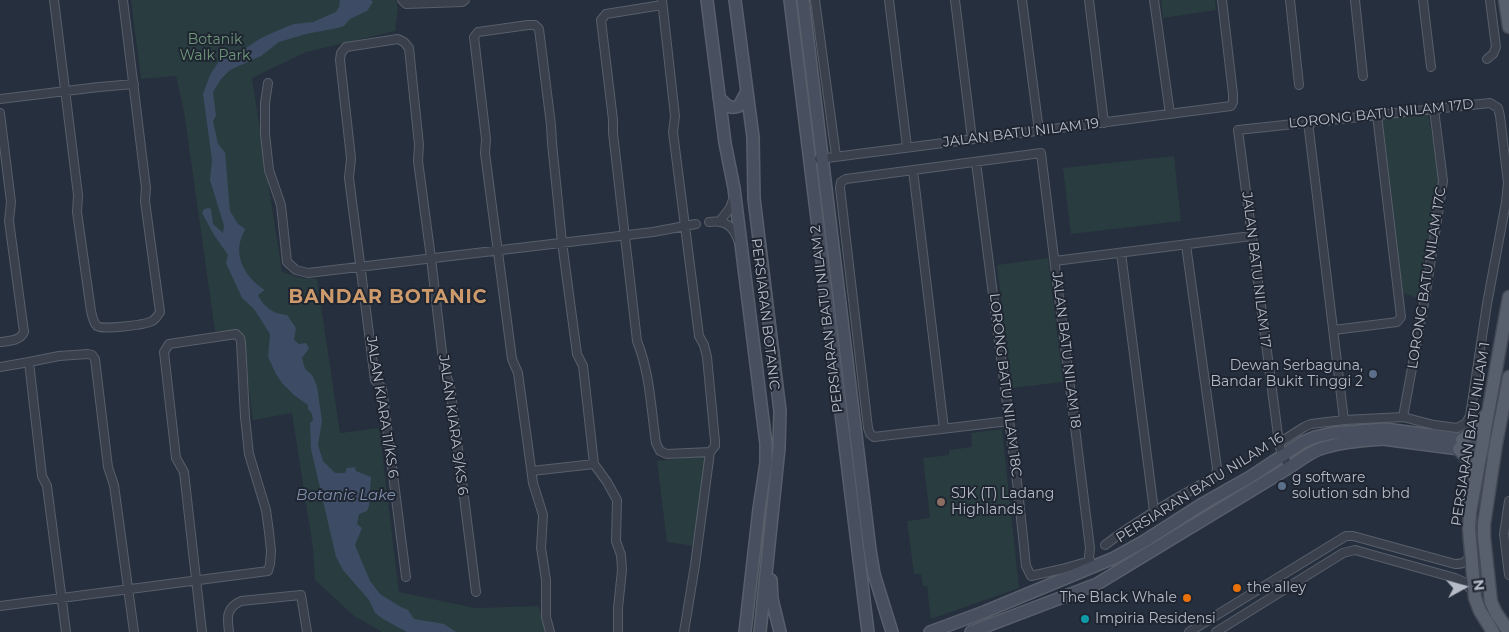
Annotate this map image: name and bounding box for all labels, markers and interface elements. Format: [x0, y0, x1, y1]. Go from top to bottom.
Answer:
park label: Botanik Walk Park [180, 32, 250, 64]
street label: LORONG BATU NILAM 17D [1288, 96, 1474, 132]
street label: JALAN BATU NILAM 19 [942, 115, 1100, 151]
street label: LORONG BATU NILAM 17C [1404, 186, 1450, 370]
street label: JALAN BATU NILAM 17 [1238, 191, 1274, 349]
street label: PERSIARAN BATU NILAM 2 [807, 224, 847, 414]
street label: PERSIARAN BOTANIC [747, 237, 783, 391]
street label: JALAN BATU NILAM 18 [1048, 271, 1084, 429]
district label: BANDAR BOTANIC [287, 286, 489, 308]
street label: LORONG BATU NILAM 18C [985, 292, 1025, 478]
street label: JALAN KIARA 11/KS 6 [362, 335, 402, 479]
street label: PERSIARAN BATU NILAM 1 [1448, 341, 1494, 527]
street label: JALAN KIARA 9/KS 6 [435, 354, 471, 496]
place label: Dewan Serbaguna, Bandar Bukit Tinggi 2 [1211, 358, 1363, 391]
marker: Dewan Serbaguna, Bandar Bukit Tinggi 2 [1367, 368, 1379, 380]
street label: PERSIARAN BATU NILAM 16 [1113, 429, 1287, 547]
place label: g software solution sdn bhd [1292, 470, 1410, 502]
marker: g software solution sdn bhd [1276, 480, 1288, 492]
place label: SJK (T) Ladang Highlands [951, 486, 1054, 518]
water label: Botanic Lake [296, 487, 396, 505]
marker: SJK (T) Ladang Highlands [935, 496, 947, 508]
north arrow [1439, 562, 1489, 612]
text: N [1469, 578, 1489, 592]
place label: the alley [1247, 580, 1306, 596]
marker: the alley [1231, 582, 1243, 594]
place label: The Black Whale [1060, 590, 1177, 606]
marker: The Black Whale [1181, 592, 1193, 604]
place label: Impiria Residensi [1095, 611, 1216, 627]
marker: Impiria Residensi [1079, 613, 1091, 625]

